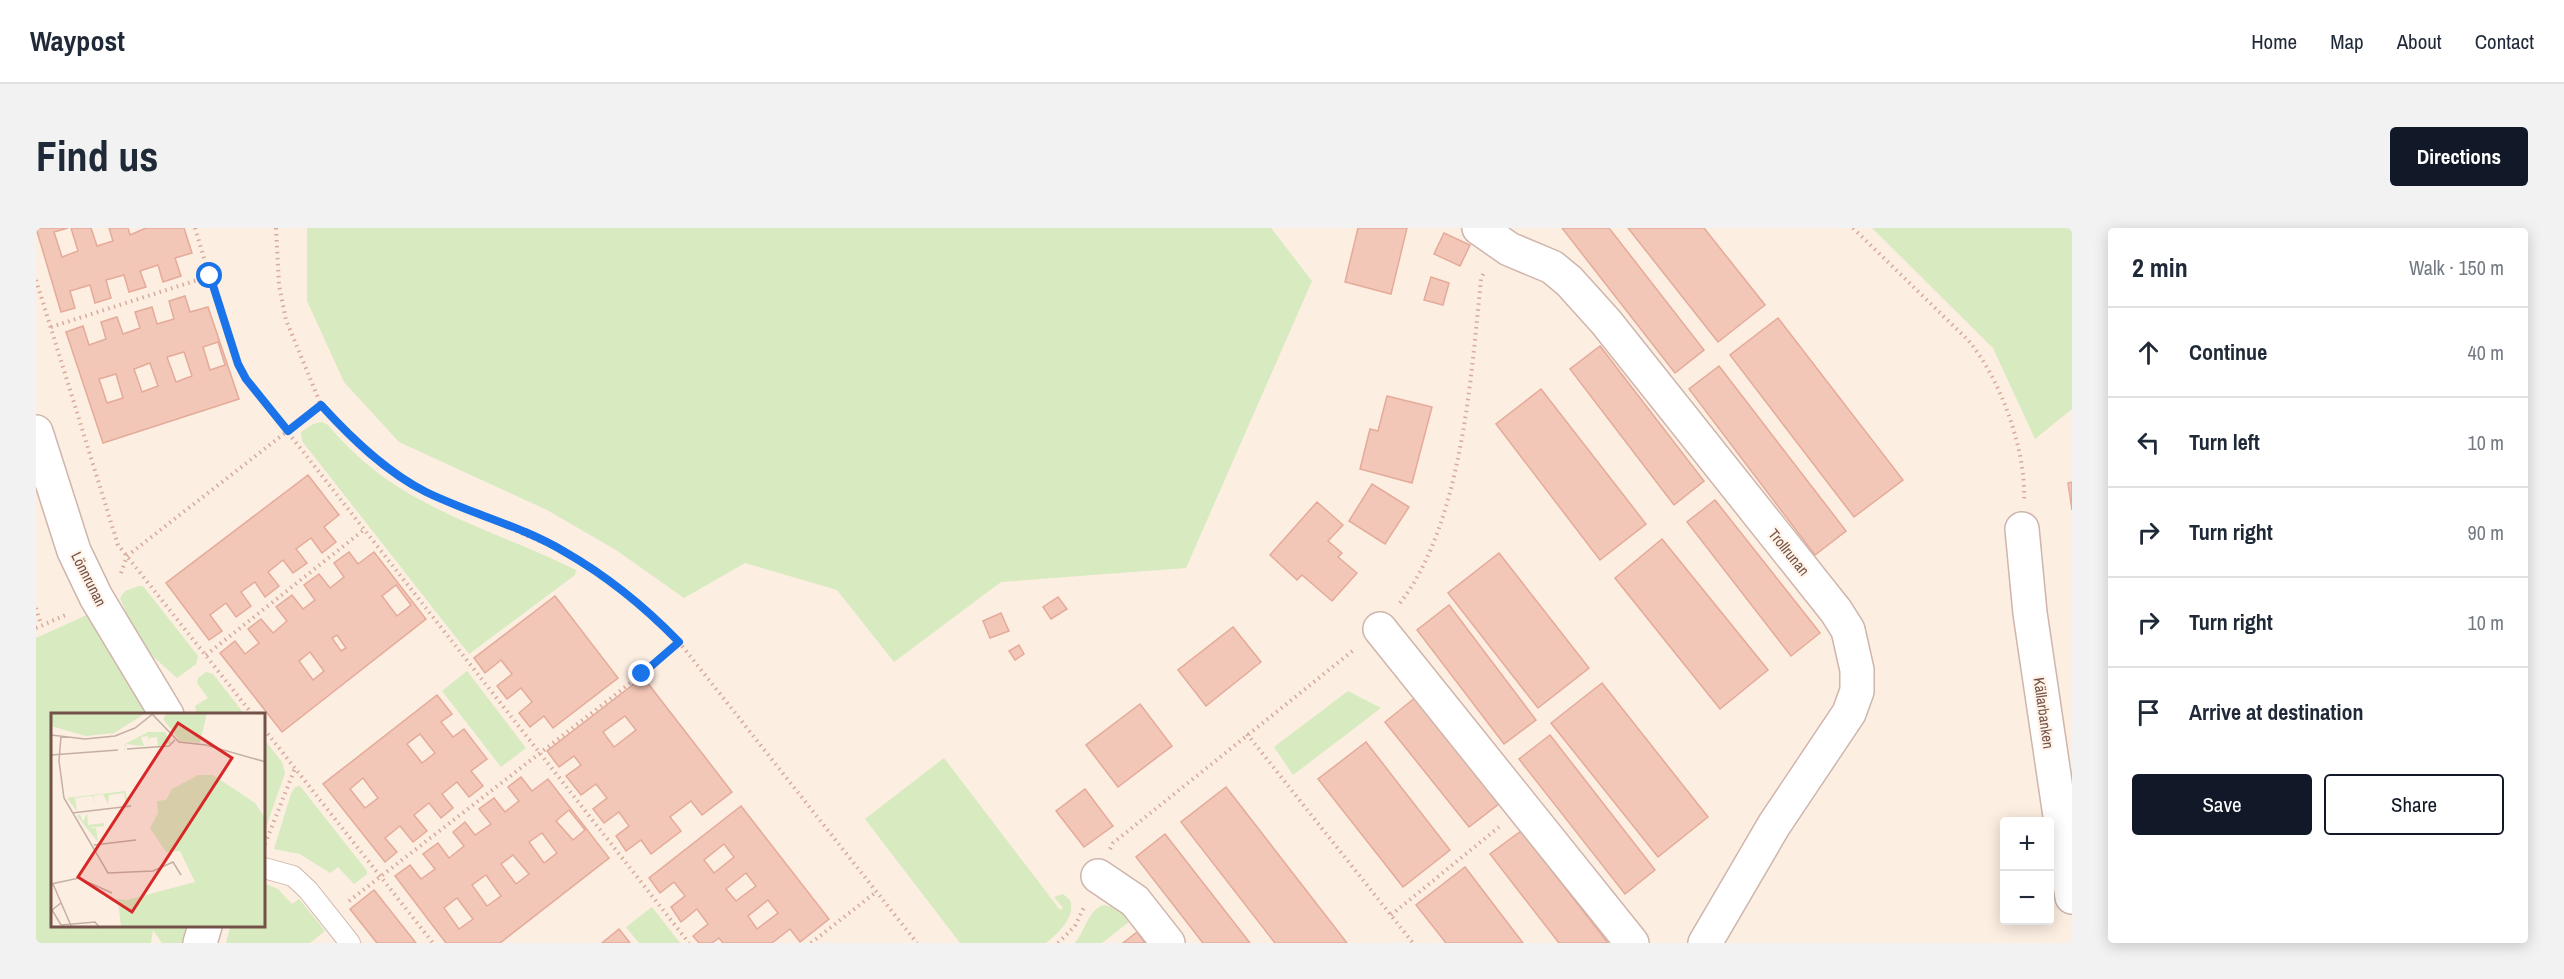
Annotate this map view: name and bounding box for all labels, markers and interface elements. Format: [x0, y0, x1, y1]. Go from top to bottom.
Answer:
text: Waypost [30, 22, 125, 60]
text: Home [2251, 27, 2297, 56]
text: Map [2330, 27, 2364, 56]
text: About [2397, 27, 2442, 56]
text: Contact [2475, 27, 2534, 56]
button: Directions [2390, 127, 2528, 186]
text: Find us [36, 128, 158, 184]
text: 2 min [2132, 250, 2188, 285]
text: Walk · 150 m [2409, 254, 2504, 281]
route start [196, 262, 222, 288]
icon: ahead [2132, 336, 2165, 369]
text: Continue [2189, 337, 2267, 367]
text: 40 m [2468, 339, 2504, 366]
icon: left [2132, 426, 2165, 459]
text: Turn left [2189, 427, 2260, 457]
text: 10 m [2468, 429, 2504, 456]
icon: right [2132, 516, 2165, 549]
text: Turn right [2189, 517, 2273, 547]
text: 90 m [2468, 519, 2504, 546]
street label: Trollrunan [1764, 524, 1814, 580]
street label: Lönnrunan [66, 548, 112, 610]
icon: right [2132, 606, 2165, 639]
text: Turn right [2189, 607, 2273, 637]
text: 10 m [2468, 609, 2504, 636]
route end [628, 660, 654, 686]
street label: Källarbanken [2029, 676, 2059, 750]
icon: arrive [2132, 696, 2165, 729]
text: Arrive at destination [2189, 697, 2363, 727]
inset map [51, 713, 266, 928]
button: Save [2132, 774, 2312, 835]
button: Share [2324, 774, 2504, 835]
map controls [2000, 817, 2054, 925]
button: + [2000, 817, 2054, 871]
button: − [2000, 871, 2054, 925]

